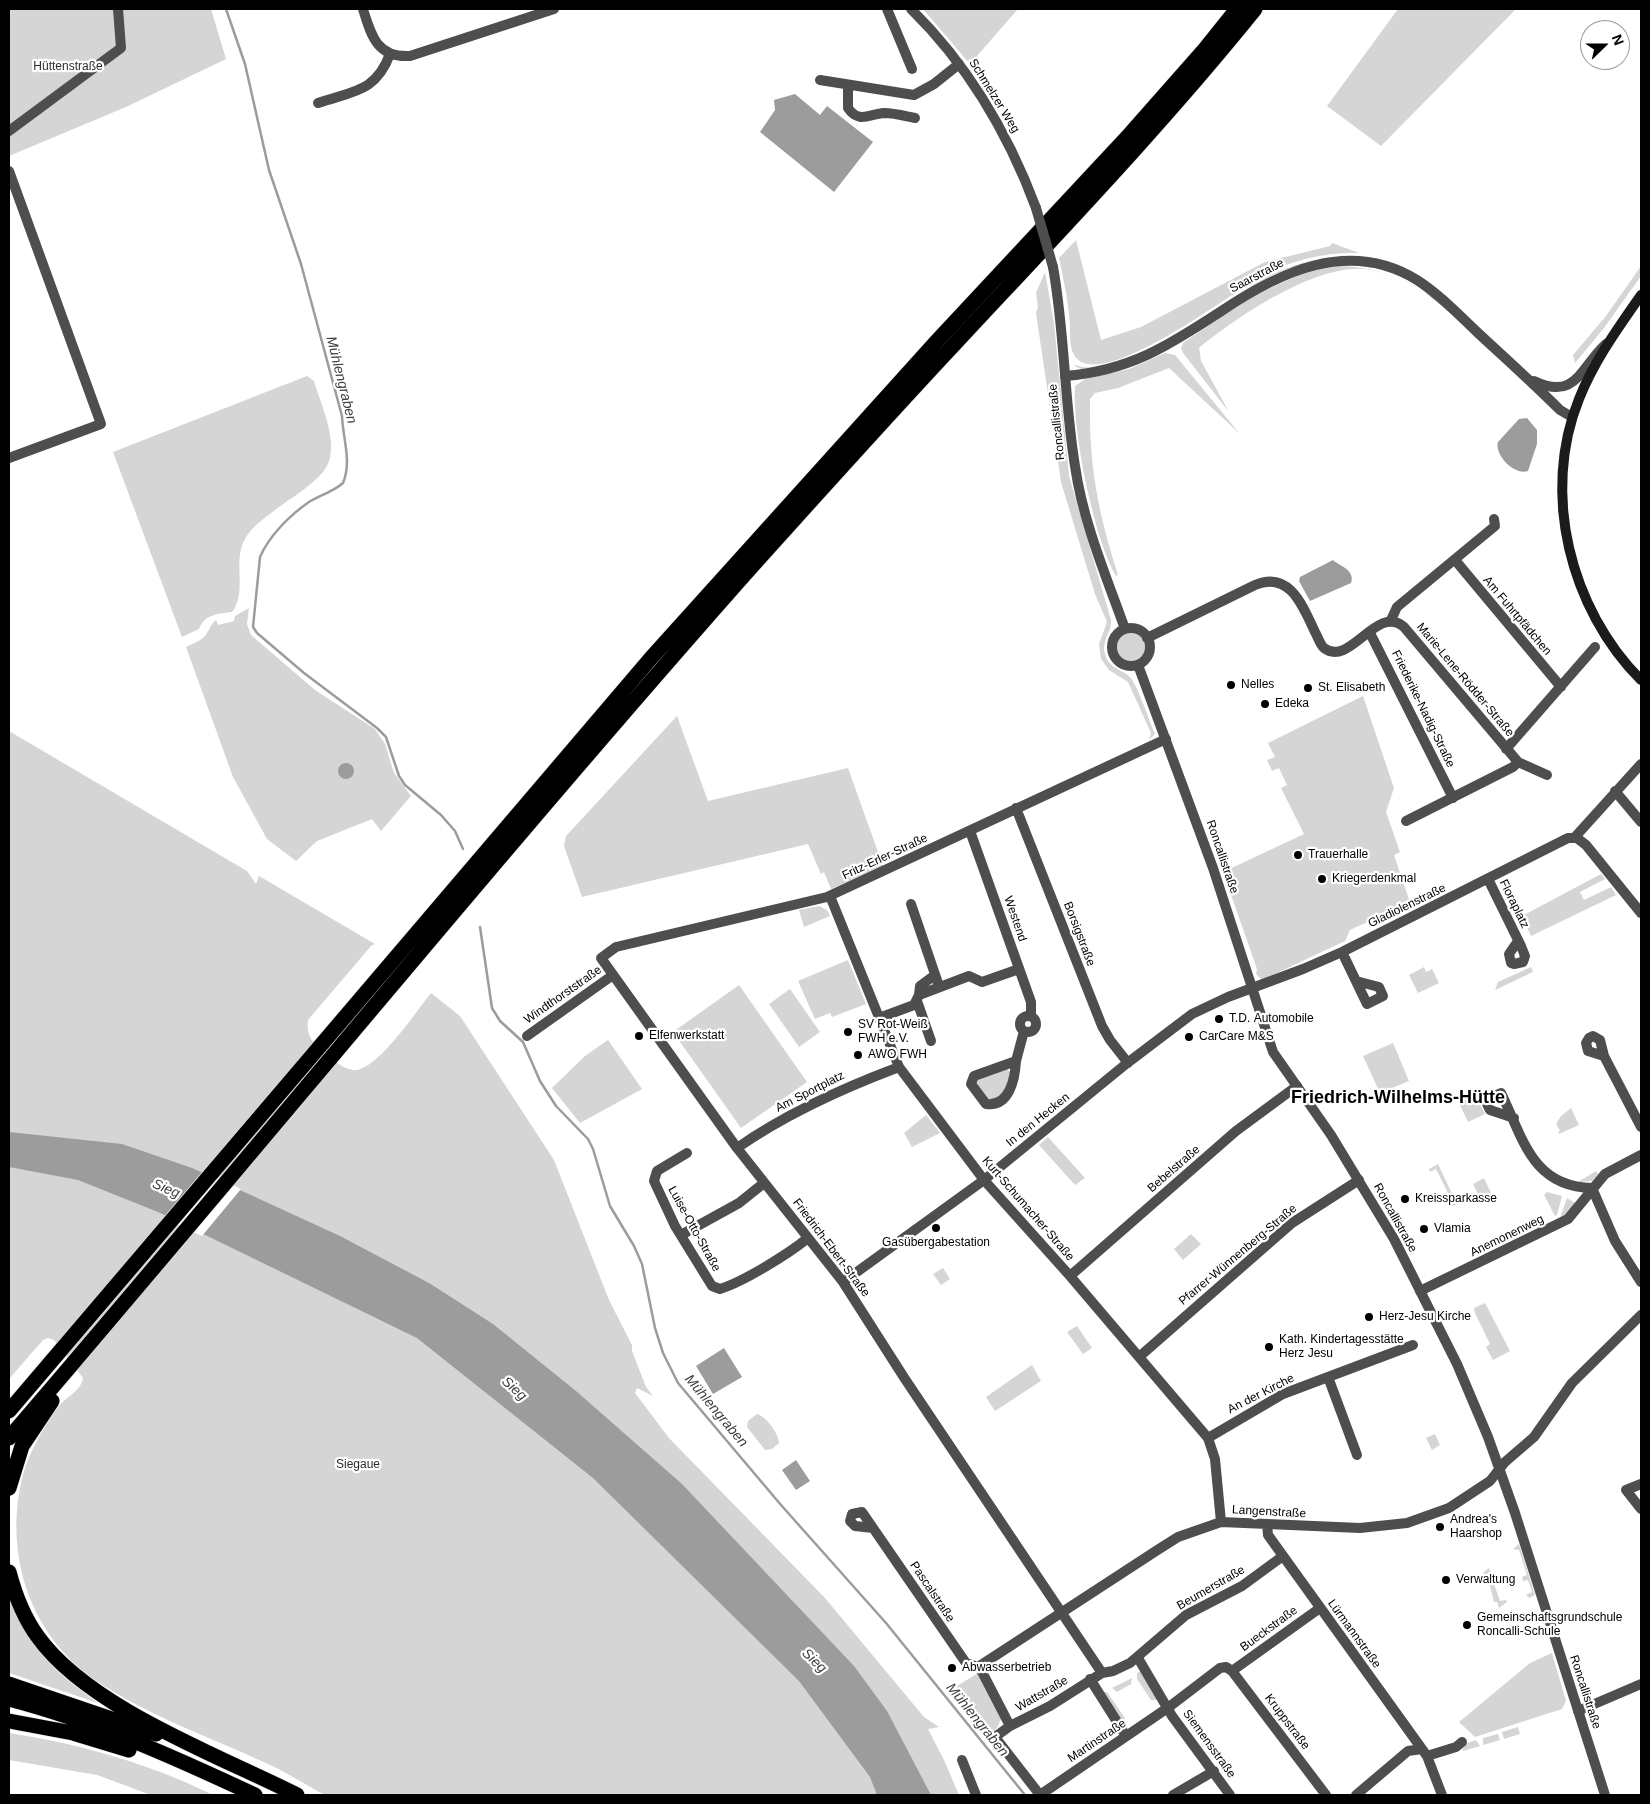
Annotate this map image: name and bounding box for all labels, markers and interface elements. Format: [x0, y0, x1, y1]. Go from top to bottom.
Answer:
north arrow [1580, 20, 1630, 70]
text: N [1609, 32, 1627, 47]
street label: Schmelzer Weg [966, 56, 1022, 136]
park label: Hüttenstraße [33, 60, 103, 74]
street label: Saarstraße [1227, 256, 1287, 296]
water label: Mühlengraben [322, 335, 360, 425]
street label: Roncallistraße [1046, 383, 1068, 461]
street label: Am Fuhrtpfädchen [1480, 574, 1554, 658]
street label: Marie-Lene-Rödder-Straße [1413, 620, 1517, 740]
street label: Friederike-Nadig-Straße [1388, 648, 1458, 770]
place label: Nelles [1241, 678, 1274, 692]
marker: Nelles [1225, 679, 1237, 691]
place label: St. Elisabeth [1318, 681, 1385, 695]
marker: St. Elisabeth [1302, 682, 1314, 694]
place label: Edeka [1275, 697, 1309, 711]
marker: Edeka [1259, 698, 1271, 710]
street label: Roncallistraße [1203, 818, 1241, 896]
street label: Fritz-Erler-Straße [840, 831, 930, 883]
place label: Trauerhalle [1308, 848, 1368, 862]
marker: Trauerhalle [1292, 849, 1304, 861]
place label: Kriegerdenkmal [1332, 872, 1416, 886]
marker: Kriegerdenkmal [1316, 873, 1328, 885]
street label: Floraplatz [1496, 877, 1532, 931]
street label: Gladiolenstraße [1366, 881, 1448, 931]
street label: Westend [1001, 894, 1029, 944]
street label: Borsigstraße [1060, 900, 1098, 968]
street label: Windthorststraße [521, 963, 605, 1027]
place label: T.D. Automobile [1229, 1012, 1314, 1026]
marker: T.D. Automobile [1213, 1013, 1225, 1025]
place label: SV Rot-Weiß FWH e.V. [858, 1018, 928, 1046]
marker: SV Rot-Weiß FWH e.V. [842, 1026, 854, 1038]
place label: Elfenwerkstatt [649, 1029, 724, 1043]
marker: Elfenwerkstatt [633, 1030, 645, 1042]
place label: CarCare M&S [1199, 1030, 1274, 1044]
marker: CarCare M&S [1183, 1031, 1195, 1043]
place label: AWO FWH [868, 1048, 927, 1062]
marker: AWO FWH [852, 1049, 864, 1061]
street label: Am Sportplatz [773, 1068, 847, 1116]
district label: Friedrich-Wilhelms-Hütte [1291, 1087, 1505, 1109]
street label: In den Hecken [1003, 1090, 1073, 1150]
street label: Bebelstraße [1145, 1142, 1203, 1196]
street label: Kurt-Schumacher-Straße [979, 1154, 1077, 1264]
water label: Sieg [150, 1176, 182, 1202]
street label: Roncallistraße [1370, 1181, 1420, 1255]
street label: Luise-Otto-Straße [665, 1184, 723, 1274]
place label: Kreissparkasse [1415, 1192, 1497, 1206]
marker: Kreissparkasse [1399, 1193, 1411, 1205]
street label: Friedrich-Ebert-Straße [789, 1196, 873, 1300]
street label: Pfarrer-Wünnenberg-Straße [1176, 1201, 1300, 1309]
street label: Anemonenweg [1468, 1212, 1546, 1260]
marker: Gasübergabestation [930, 1222, 942, 1234]
place label: Vlamia [1434, 1222, 1471, 1236]
marker: Vlamia [1418, 1223, 1430, 1235]
place label: Gasübergabestation [882, 1236, 990, 1250]
place label: Herz-Jesu Kirche [1379, 1310, 1471, 1324]
marker: Herz-Jesu Kirche [1363, 1311, 1375, 1323]
place label: Kath. Kindertagesstätte Herz Jesu [1279, 1333, 1404, 1361]
marker: Kath. Kindertagesstätte Herz Jesu [1263, 1341, 1275, 1353]
water label: Mühlengraben [681, 1371, 751, 1451]
street label: An der Kirche [1225, 1371, 1297, 1417]
water label: Sieg [498, 1373, 530, 1405]
park label: Siegaue [336, 1458, 380, 1472]
street label: Langenstraße [1232, 1503, 1306, 1521]
place label: Andrea's Haarshop [1450, 1513, 1502, 1541]
marker: Andrea's Haarshop [1434, 1521, 1446, 1533]
street label: Pascalstraße [906, 1559, 958, 1625]
street label: Beumerstraße [1174, 1563, 1248, 1613]
place label: Verwaltung [1456, 1573, 1515, 1587]
marker: Verwaltung [1440, 1574, 1452, 1586]
street label: Lürmannstraße [1324, 1597, 1384, 1671]
street label: Bueckstraße [1238, 1603, 1300, 1655]
place label: Gemeinschaftsgrundschule Roncalli-Schule [1477, 1611, 1622, 1639]
marker: Gemeinschaftsgrundschule Roncalli-Schule [1461, 1619, 1473, 1631]
water label: Sieg [798, 1645, 830, 1677]
street label: Roncallistraße [1566, 1653, 1604, 1731]
place label: Abwasserbetrieb [962, 1661, 1051, 1675]
marker: Abwasserbetrieb [946, 1662, 958, 1674]
street label: Wattstraße [1013, 1673, 1071, 1715]
water label: Mühlengraben [942, 1680, 1012, 1760]
street label: Kruppstraße [1261, 1691, 1313, 1753]
street label: Siemensstraße [1179, 1707, 1239, 1781]
street label: Martinstraße [1065, 1716, 1129, 1766]

